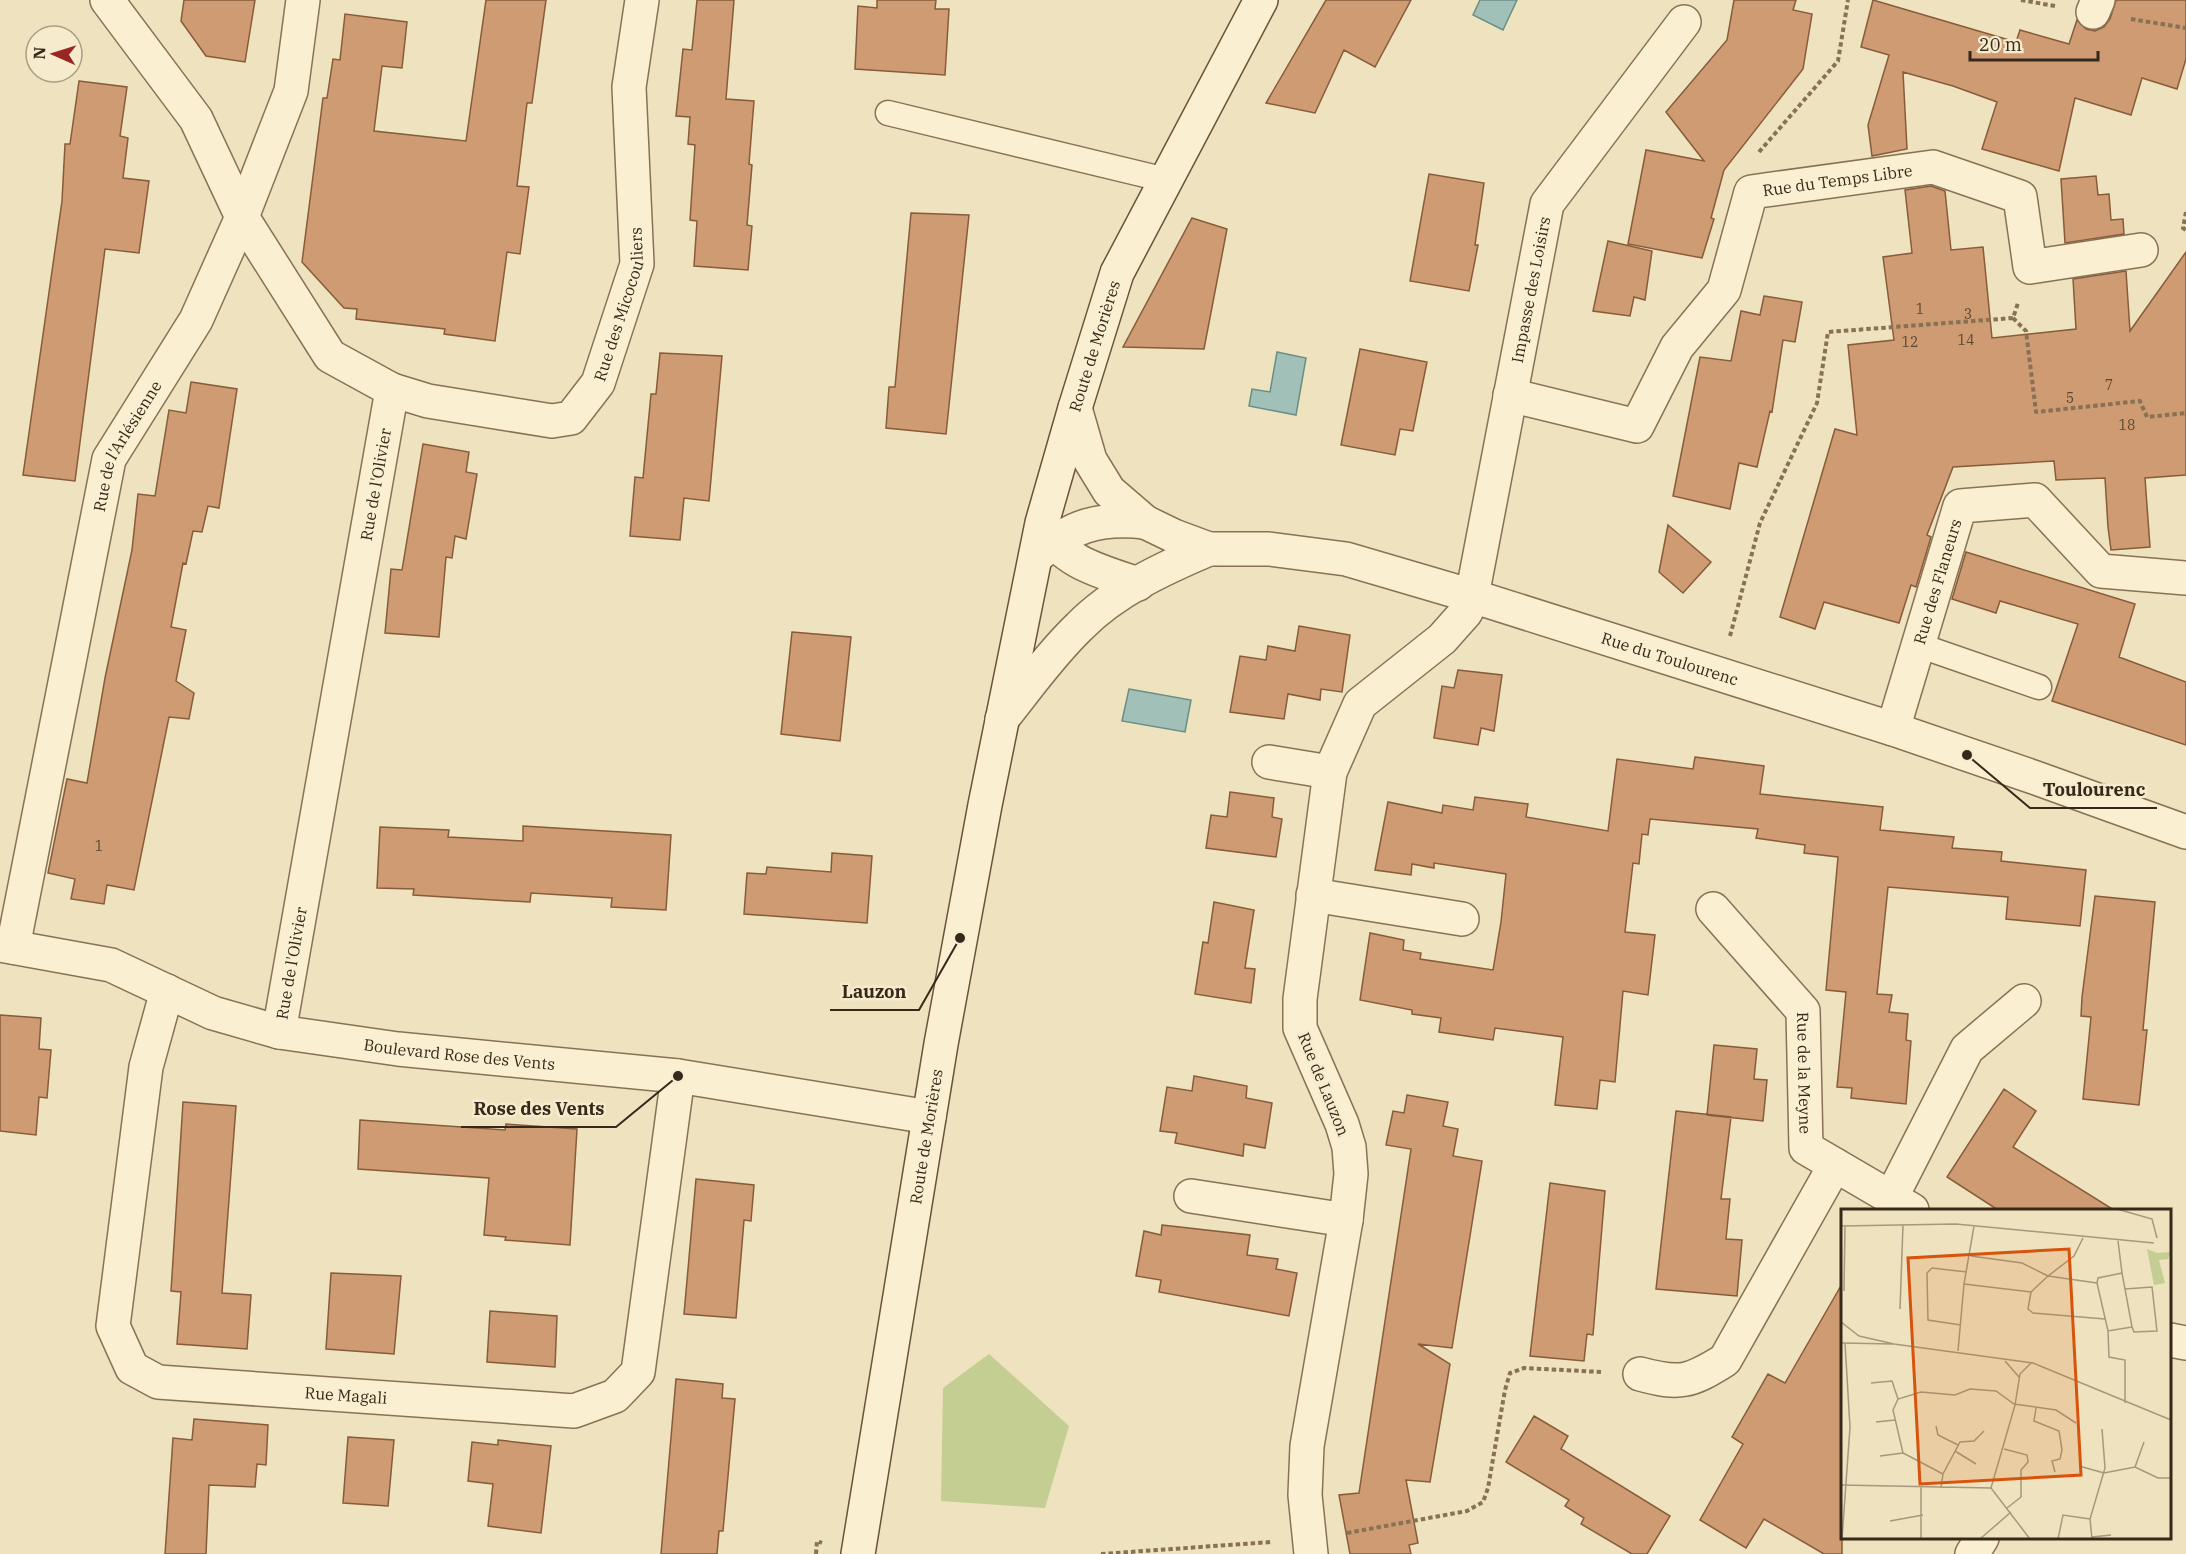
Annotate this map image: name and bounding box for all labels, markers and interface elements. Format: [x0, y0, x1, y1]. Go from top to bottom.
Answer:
north arrow [24, 24, 84, 84]
scale bar [1970, 24, 2098, 62]
text: 20 m [1979, 33, 2022, 56]
text: N [29, 46, 49, 60]
street label: Rue du Temps Libre [1761, 160, 1914, 200]
street label: Impasse des Loisirs [1507, 215, 1554, 364]
street label: Rue des Micocouliers [589, 227, 648, 384]
street label: Route de Morières [1064, 278, 1124, 414]
house number: 1 [1916, 300, 1924, 318]
house number: 3 [1964, 305, 1972, 323]
house number: 14 [1958, 331, 1974, 349]
house number: 12 [1902, 333, 1918, 351]
house number: 7 [2105, 376, 2113, 394]
street label: Rue de l'Arlésienne [89, 377, 166, 513]
house number: 5 [2066, 389, 2074, 407]
house number: 18 [2119, 416, 2135, 434]
street label: Rue de l'Olivier [356, 427, 395, 542]
street label: Rue des Flaneurs [1909, 516, 1966, 647]
street label: Rue du Toulourenc [1599, 627, 1741, 690]
callout: Toulourenc [2030, 772, 2157, 808]
text: Toulourenc [2043, 778, 2146, 801]
house number: 1 [95, 837, 103, 855]
street label: Rue de l'Olivier [271, 905, 311, 1021]
callout: Lauzon [830, 974, 919, 1010]
text: Lauzon [842, 980, 906, 1003]
street label: Rue de la Meyne [1793, 1012, 1816, 1134]
street label: Rue de Lauzon [1294, 1029, 1354, 1139]
street label: Boulevard Rose des Vents [362, 1034, 556, 1074]
street label: Route de Morières [905, 1067, 947, 1206]
callout: Rose des Vents [461, 1091, 616, 1127]
text: Rose des Vents [474, 1097, 604, 1120]
inset map [1841, 1209, 2171, 1539]
street label: Rue Magali [304, 1382, 388, 1408]

